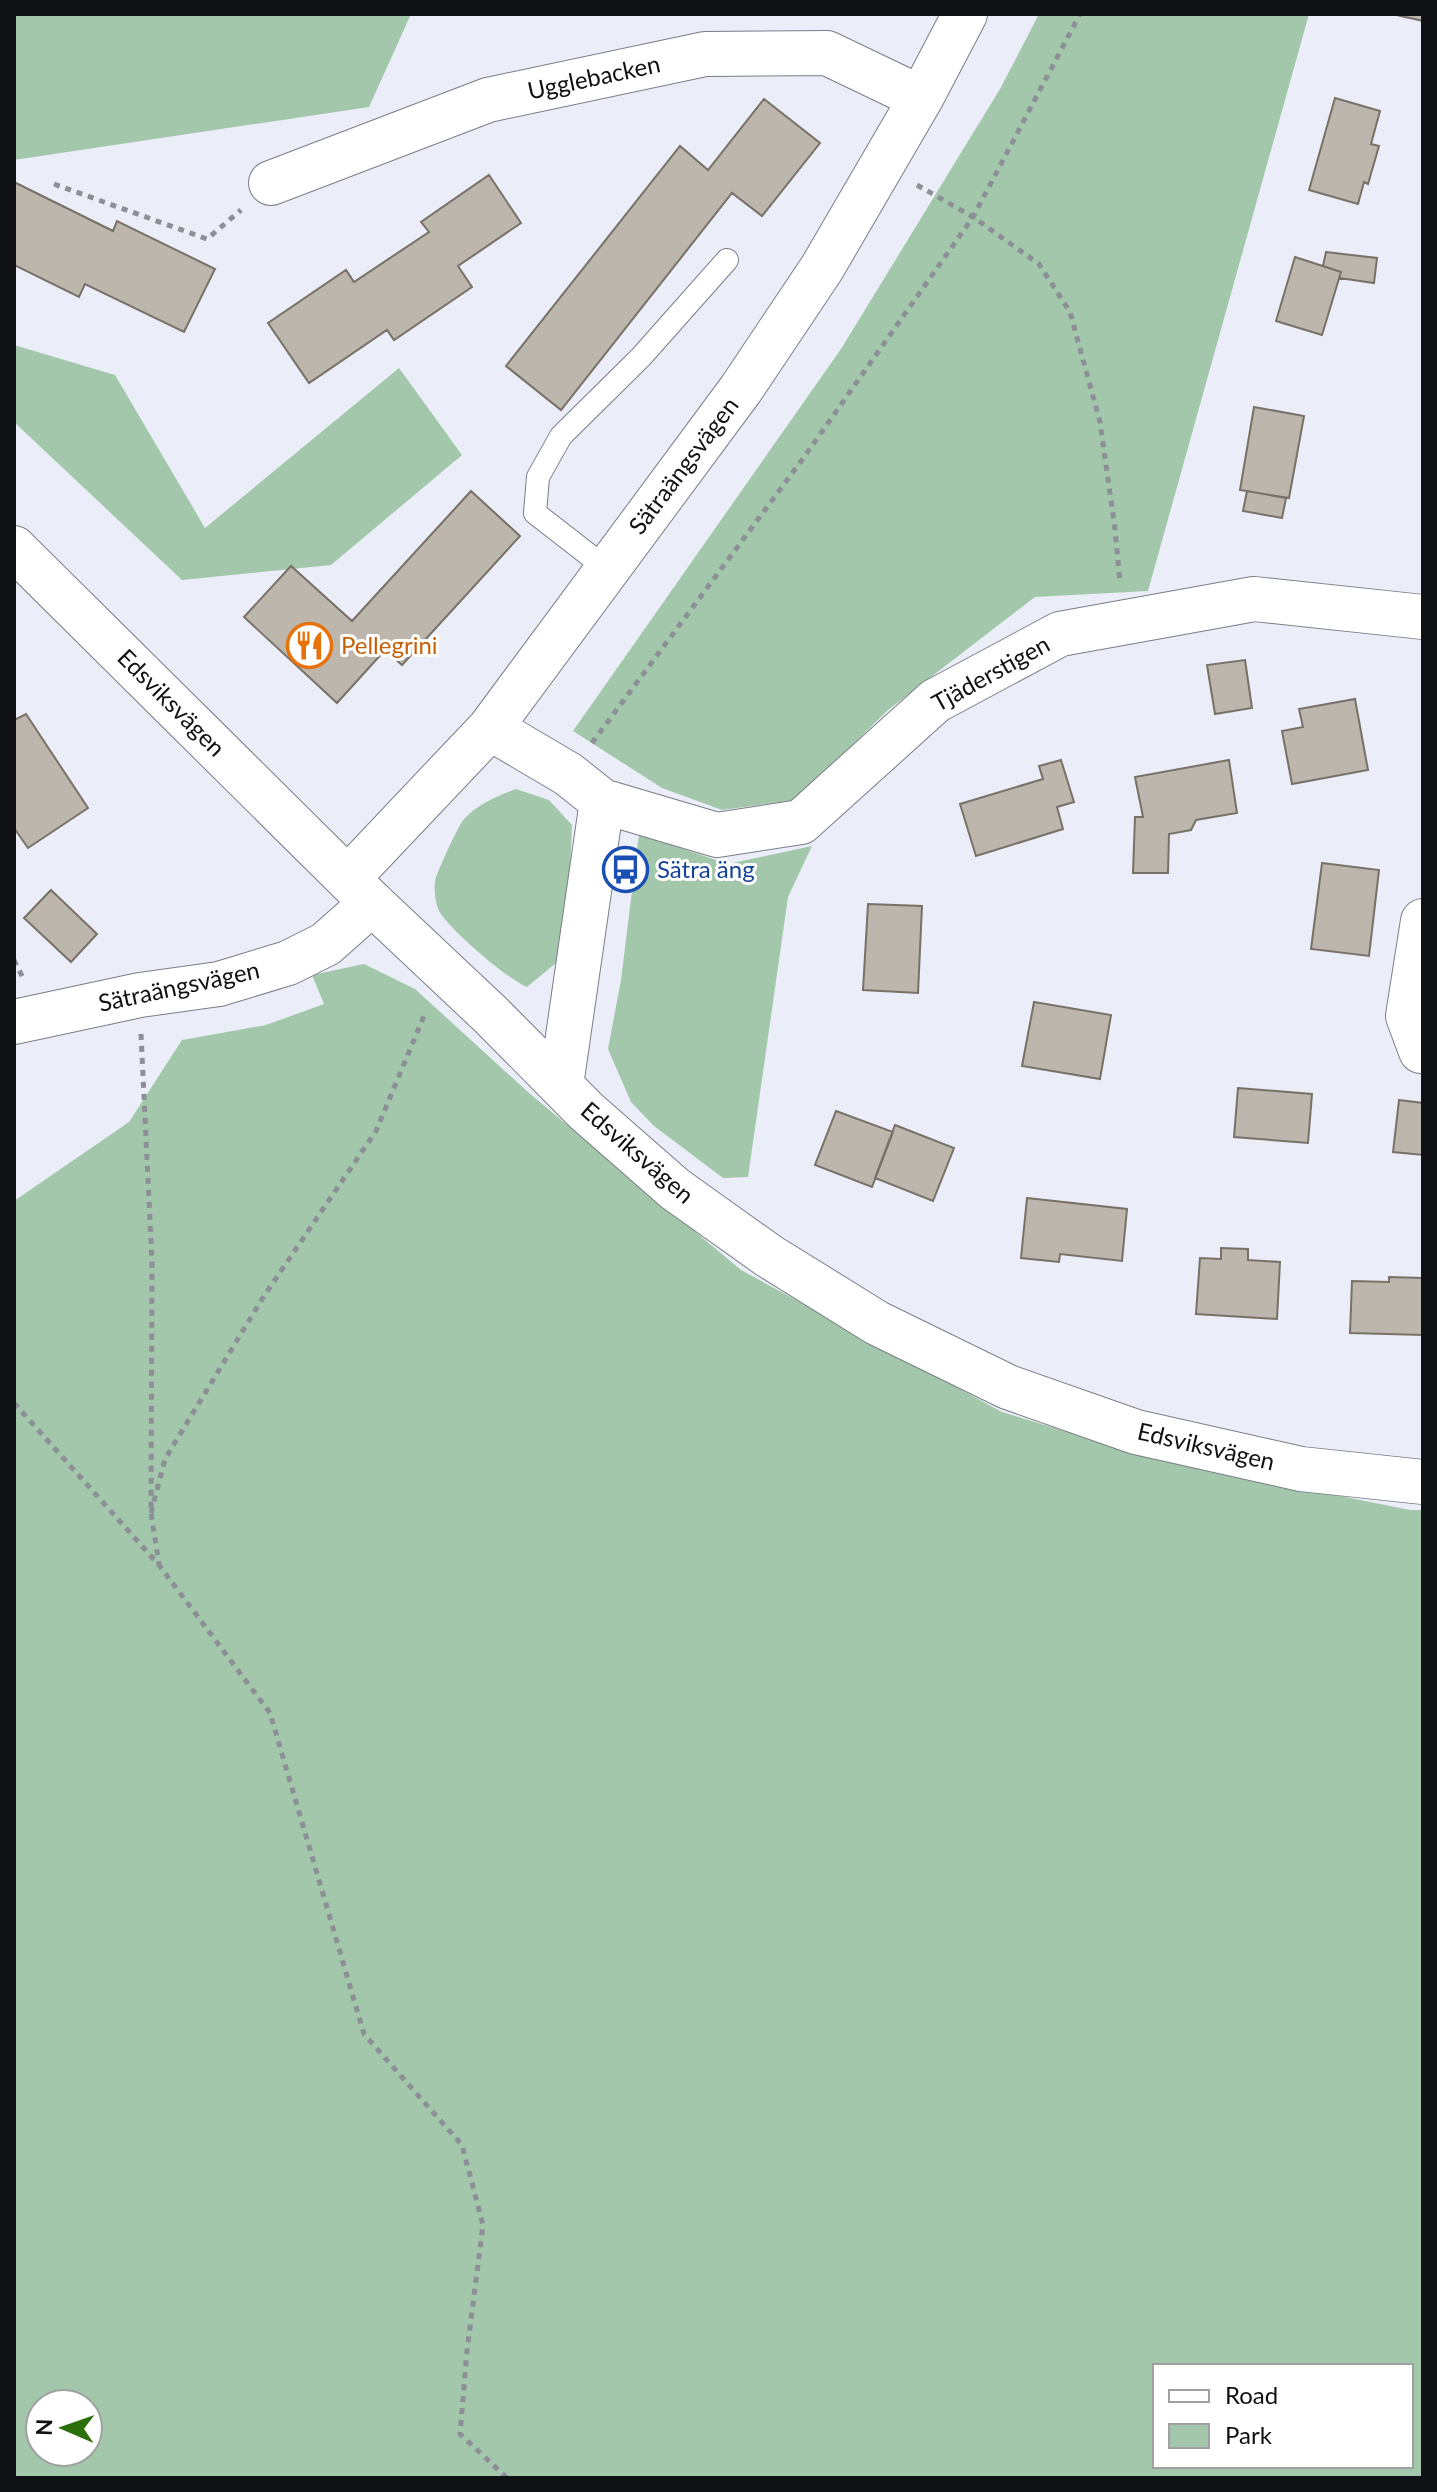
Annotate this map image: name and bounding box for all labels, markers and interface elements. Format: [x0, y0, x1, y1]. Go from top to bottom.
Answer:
street label: Ugglebacken [525, 48, 663, 105]
street label: Sätraängsvägen [622, 391, 744, 539]
restaurant icon: Pellegrini [286, 622, 334, 670]
street label: Tjäderstigen [926, 628, 1054, 717]
place label: Pellegrini [341, 630, 438, 659]
street label: Edsviksvägen [112, 642, 232, 762]
bus stop icon: Sätra äng [602, 846, 650, 894]
place label: Sätra äng [657, 854, 755, 883]
street label: Sätraängsvägen [95, 954, 262, 1017]
street label: Edsviksvägen [576, 1095, 700, 1209]
street label: Edsviksvägen [1135, 1416, 1278, 1475]
legend [1153, 2364, 1413, 2468]
text: Road [1225, 2380, 1278, 2409]
north arrow [24, 2388, 104, 2468]
text: N [30, 2418, 57, 2436]
text: Park [1225, 2420, 1273, 2449]

